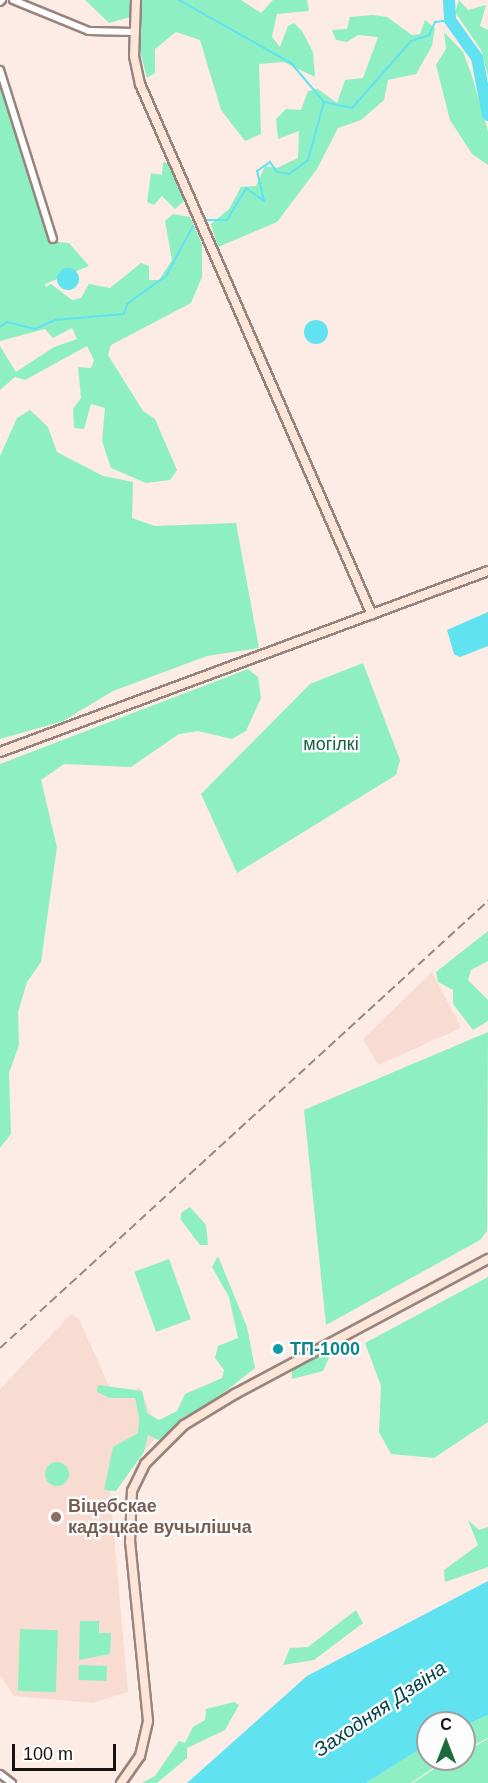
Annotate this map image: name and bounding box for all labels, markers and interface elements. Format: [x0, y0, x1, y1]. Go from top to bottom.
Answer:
park label: могілкі [303, 733, 359, 755]
place label: ТП-1000 [290, 1338, 360, 1360]
marker: ТП-1000 [271, 1342, 285, 1356]
place label: Віцебскае кадэцкае вучылішча [68, 1496, 252, 1538]
marker: Віцебскае кадэцкае вучылішча [49, 1510, 63, 1524]
water label: Заходняя Дзвіна [309, 1656, 451, 1762]
north arrow [416, 1711, 476, 1771]
text: С [440, 1716, 452, 1733]
scale bar [15, 1732, 118, 1770]
text: 100 m [23, 1744, 73, 1764]

